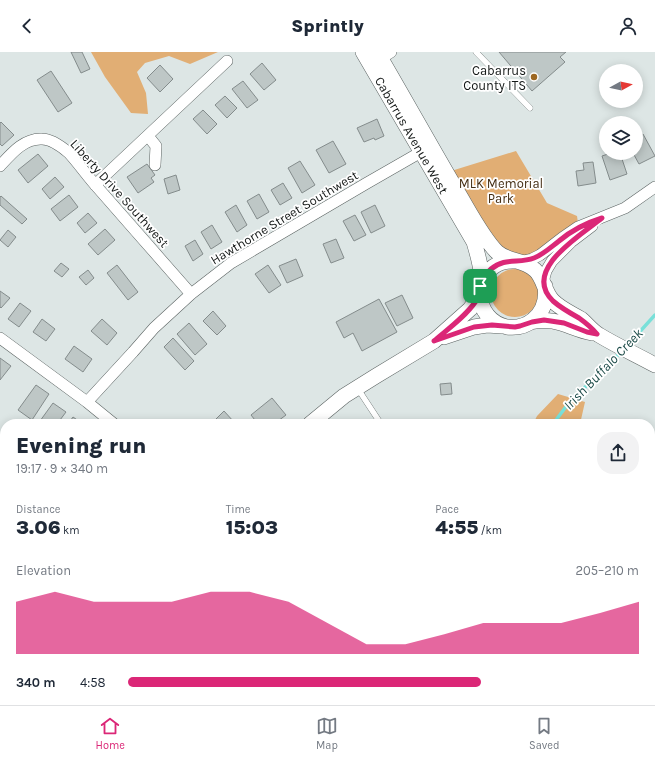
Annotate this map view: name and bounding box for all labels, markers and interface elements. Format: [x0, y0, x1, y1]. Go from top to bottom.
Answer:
icon: back [16, 15, 38, 37]
text: Sprintly [291, 15, 364, 37]
icon: person [617, 15, 639, 37]
place label: Cabarrus County ITS [463, 63, 526, 93]
north arrow [599, 64, 643, 108]
map controls [599, 64, 643, 160]
marker: Cabarrus County ITS [529, 72, 539, 82]
street label: Cabarrus Avenue West [372, 74, 451, 197]
button: layers [599, 116, 643, 160]
street label: Liberty Drive Southwest [67, 136, 172, 250]
street label: Hawthorne Street Southwest [208, 167, 361, 268]
park label: MLK Memorial Park [459, 176, 543, 206]
pin [463, 269, 497, 303]
icon: arrive [469, 275, 491, 297]
water label: Irish Buffalo Creek [560, 324, 647, 414]
button: share [597, 432, 639, 474]
text: Evening run [16, 433, 146, 459]
text: 19:17 · 9 × 340 m [16, 461, 108, 476]
text: Distance [16, 503, 60, 516]
text: Time [226, 503, 250, 516]
text: Pace [435, 503, 459, 516]
text: 3.06 [16, 516, 61, 539]
text: 15:03 [226, 516, 278, 539]
text: 4:55 [435, 516, 478, 539]
text: km [61, 524, 80, 537]
text: /km [478, 524, 502, 537]
text: Elevation [16, 563, 71, 578]
text: 205–210 m [575, 563, 639, 578]
text: 340 m [16, 675, 56, 690]
text: 4:58 [80, 675, 106, 690]
tab: Home [96, 715, 125, 752]
tab: Map [316, 715, 338, 752]
tab: Saved [529, 715, 559, 752]

